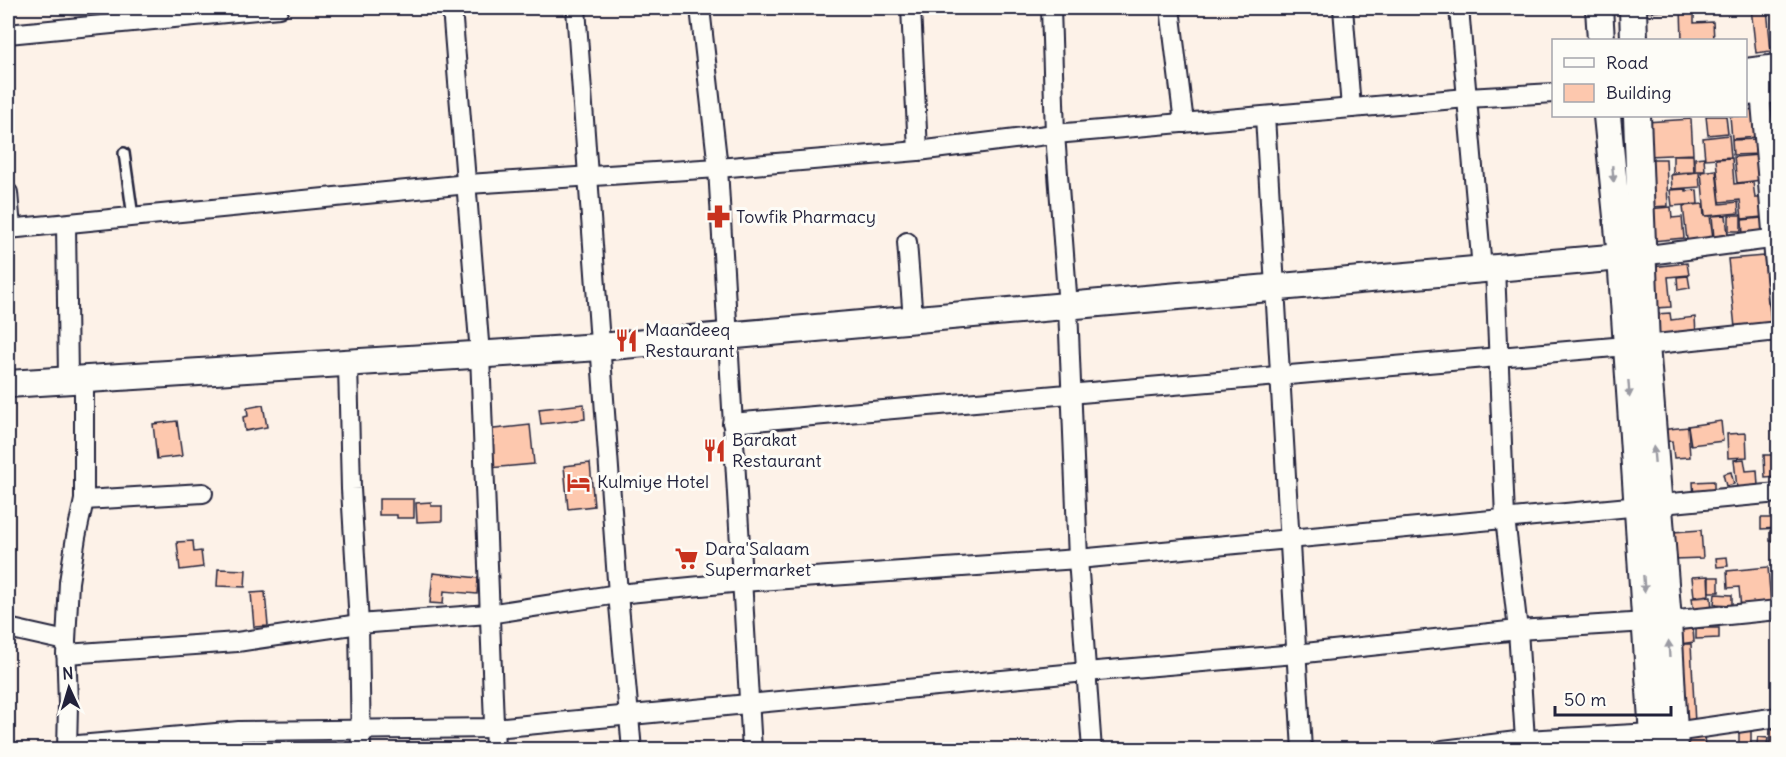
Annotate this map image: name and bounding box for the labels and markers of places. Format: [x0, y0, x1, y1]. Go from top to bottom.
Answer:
pharmacy icon: Towfik Pharmacy [705, 204, 731, 230]
place label: Towfik Pharmacy [736, 205, 876, 228]
place label: Maandeeq Restaurant [645, 318, 734, 362]
restaurant icon: Maandeeq Restaurant [614, 327, 640, 353]
place label: Barakat Restaurant [732, 428, 821, 472]
restaurant icon: Barakat Restaurant [701, 437, 727, 463]
hotel icon: Kulmiye Hotel [566, 469, 592, 495]
place label: Kulmiye Hotel [597, 470, 709, 493]
place label: Dara'Salaam Supermarket [705, 537, 811, 581]
supermarket icon: Dara'Salaam Supermarket [674, 546, 700, 572]

